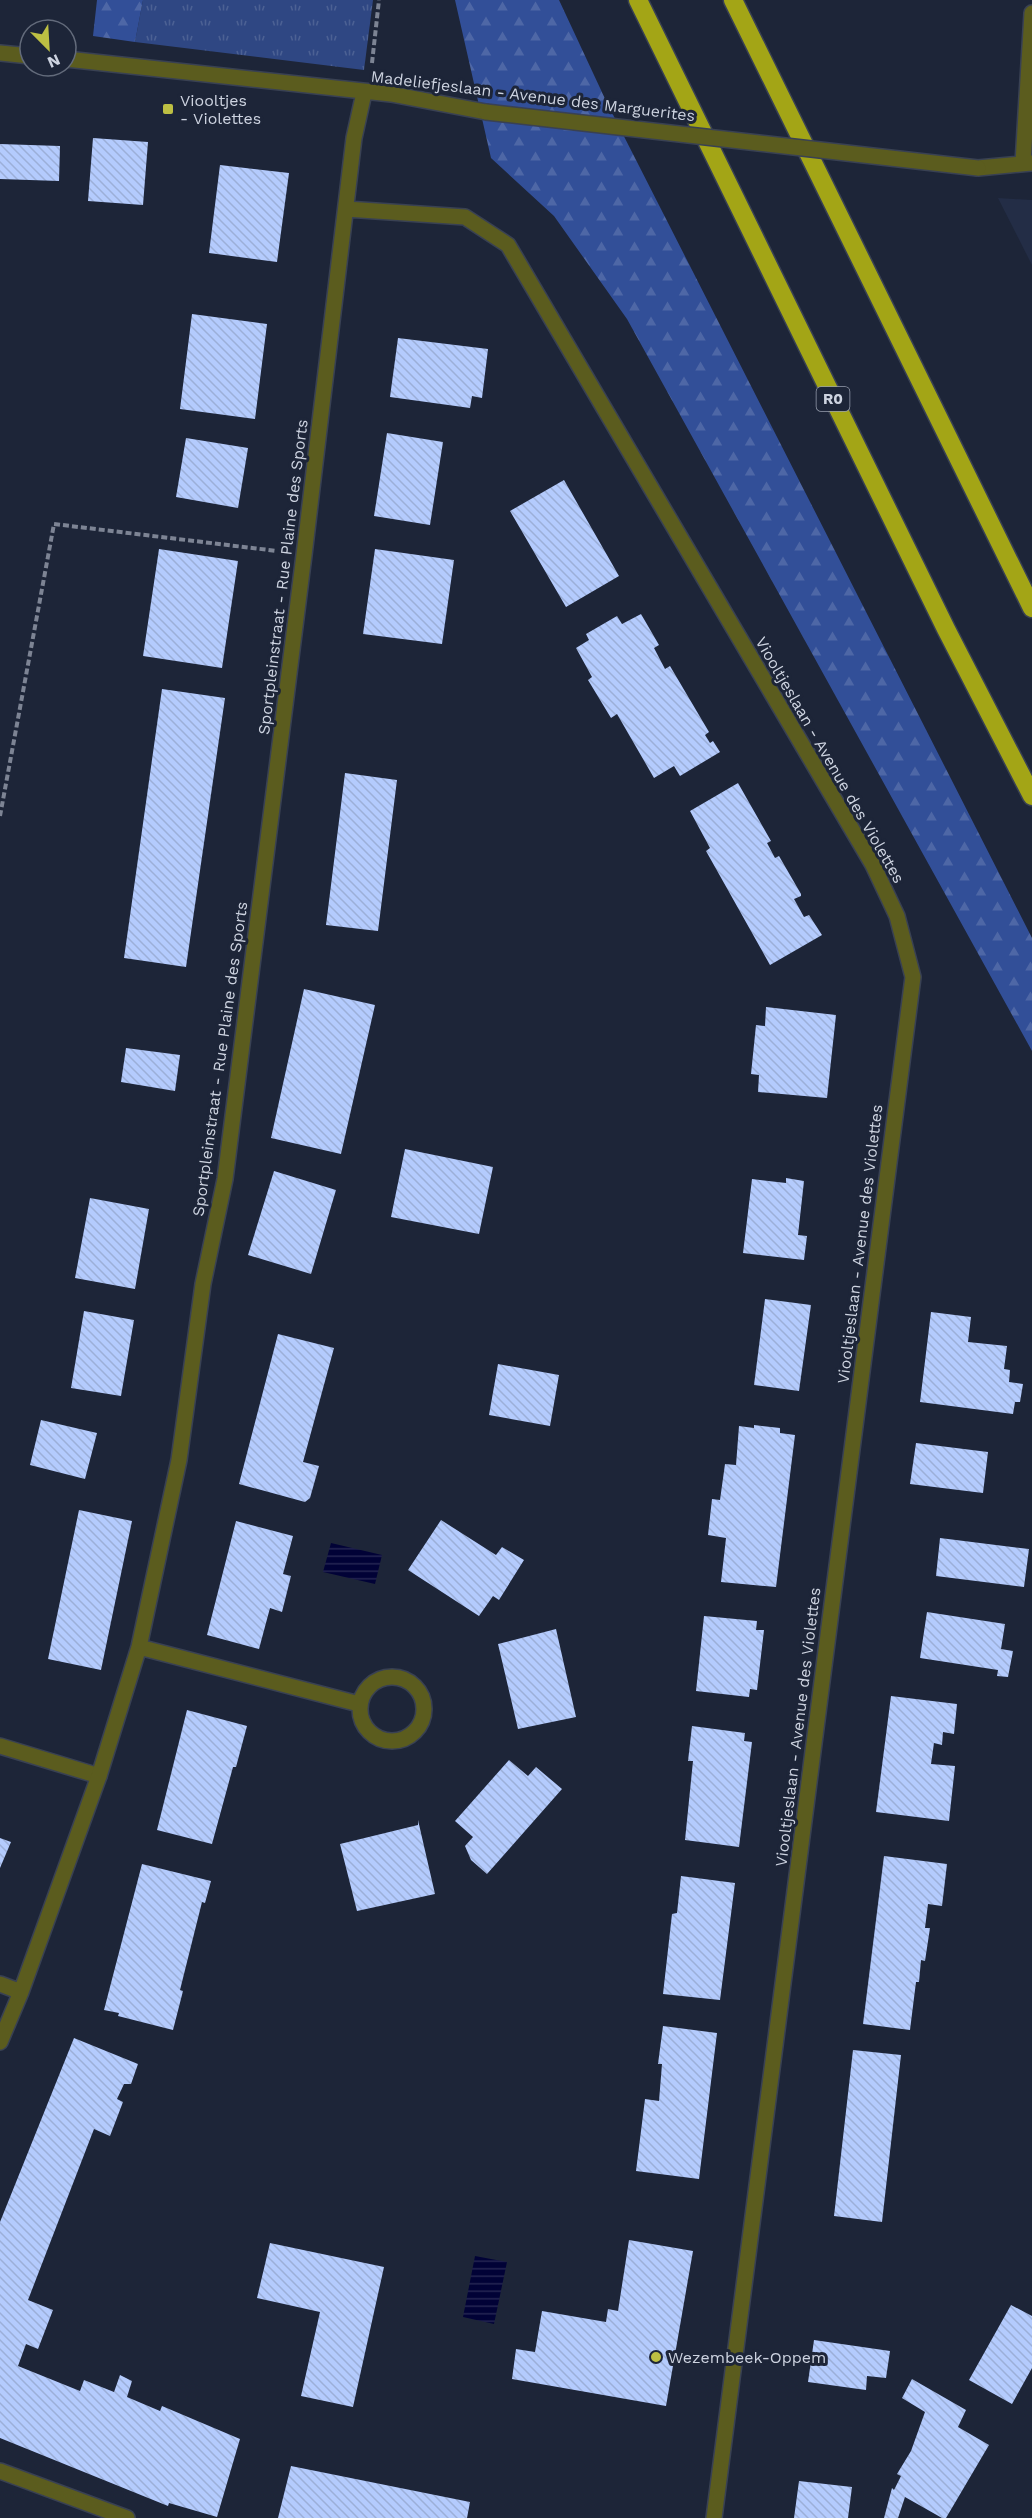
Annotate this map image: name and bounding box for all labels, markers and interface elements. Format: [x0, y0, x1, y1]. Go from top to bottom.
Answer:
north arrow [18, 18, 78, 78]
text: N [45, 50, 63, 72]
street label: Madeliefjeslaan - Avenue des Marguerites [370, 67, 696, 125]
place label: Viooltjes - Violettes [180, 91, 261, 128]
marker: Viooltjes - Violettes [161, 102, 175, 116]
road number: R0 [816, 387, 850, 411]
street label: Sportpleinstraat - Rue Plaine des Sports [254, 418, 312, 736]
street label: Viooltjeslaan - Avenue des Violettes [751, 633, 909, 887]
street label: Sportpleinstraat - Rue Plaine des Sports [188, 900, 252, 1218]
street label: Viooltjeslaan - Avenue des Violettes [833, 1103, 887, 1385]
street label: Viooltjeslaan - Avenue des Violettes [771, 1586, 825, 1868]
place label: Wezembeek-Oppem [668, 2348, 826, 2367]
marker: Wezembeek-Oppem [649, 2350, 663, 2364]

